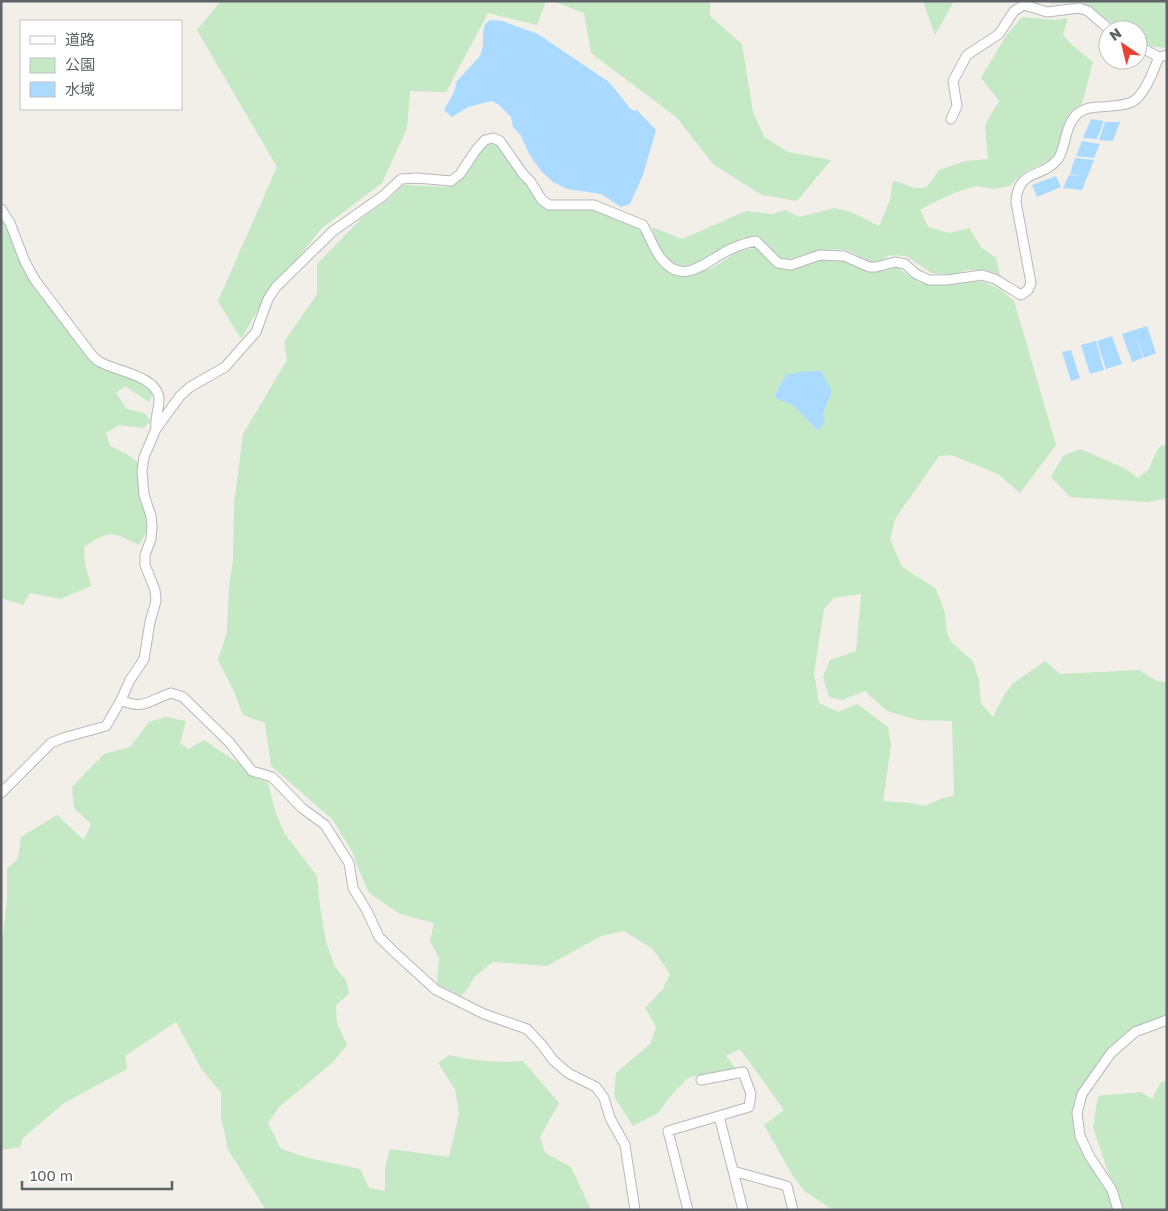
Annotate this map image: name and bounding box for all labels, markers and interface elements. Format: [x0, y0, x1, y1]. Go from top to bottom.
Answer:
legend [20, 20, 182, 110]
north arrow [1098, 20, 1148, 70]
text: N [1106, 24, 1124, 44]
text: 道路 [65, 30, 95, 48]
text: 公園 [65, 55, 95, 73]
text: 水域 [65, 80, 95, 98]
scale bar [22, 1158, 172, 1190]
text: 100 m [30, 1166, 73, 1184]

